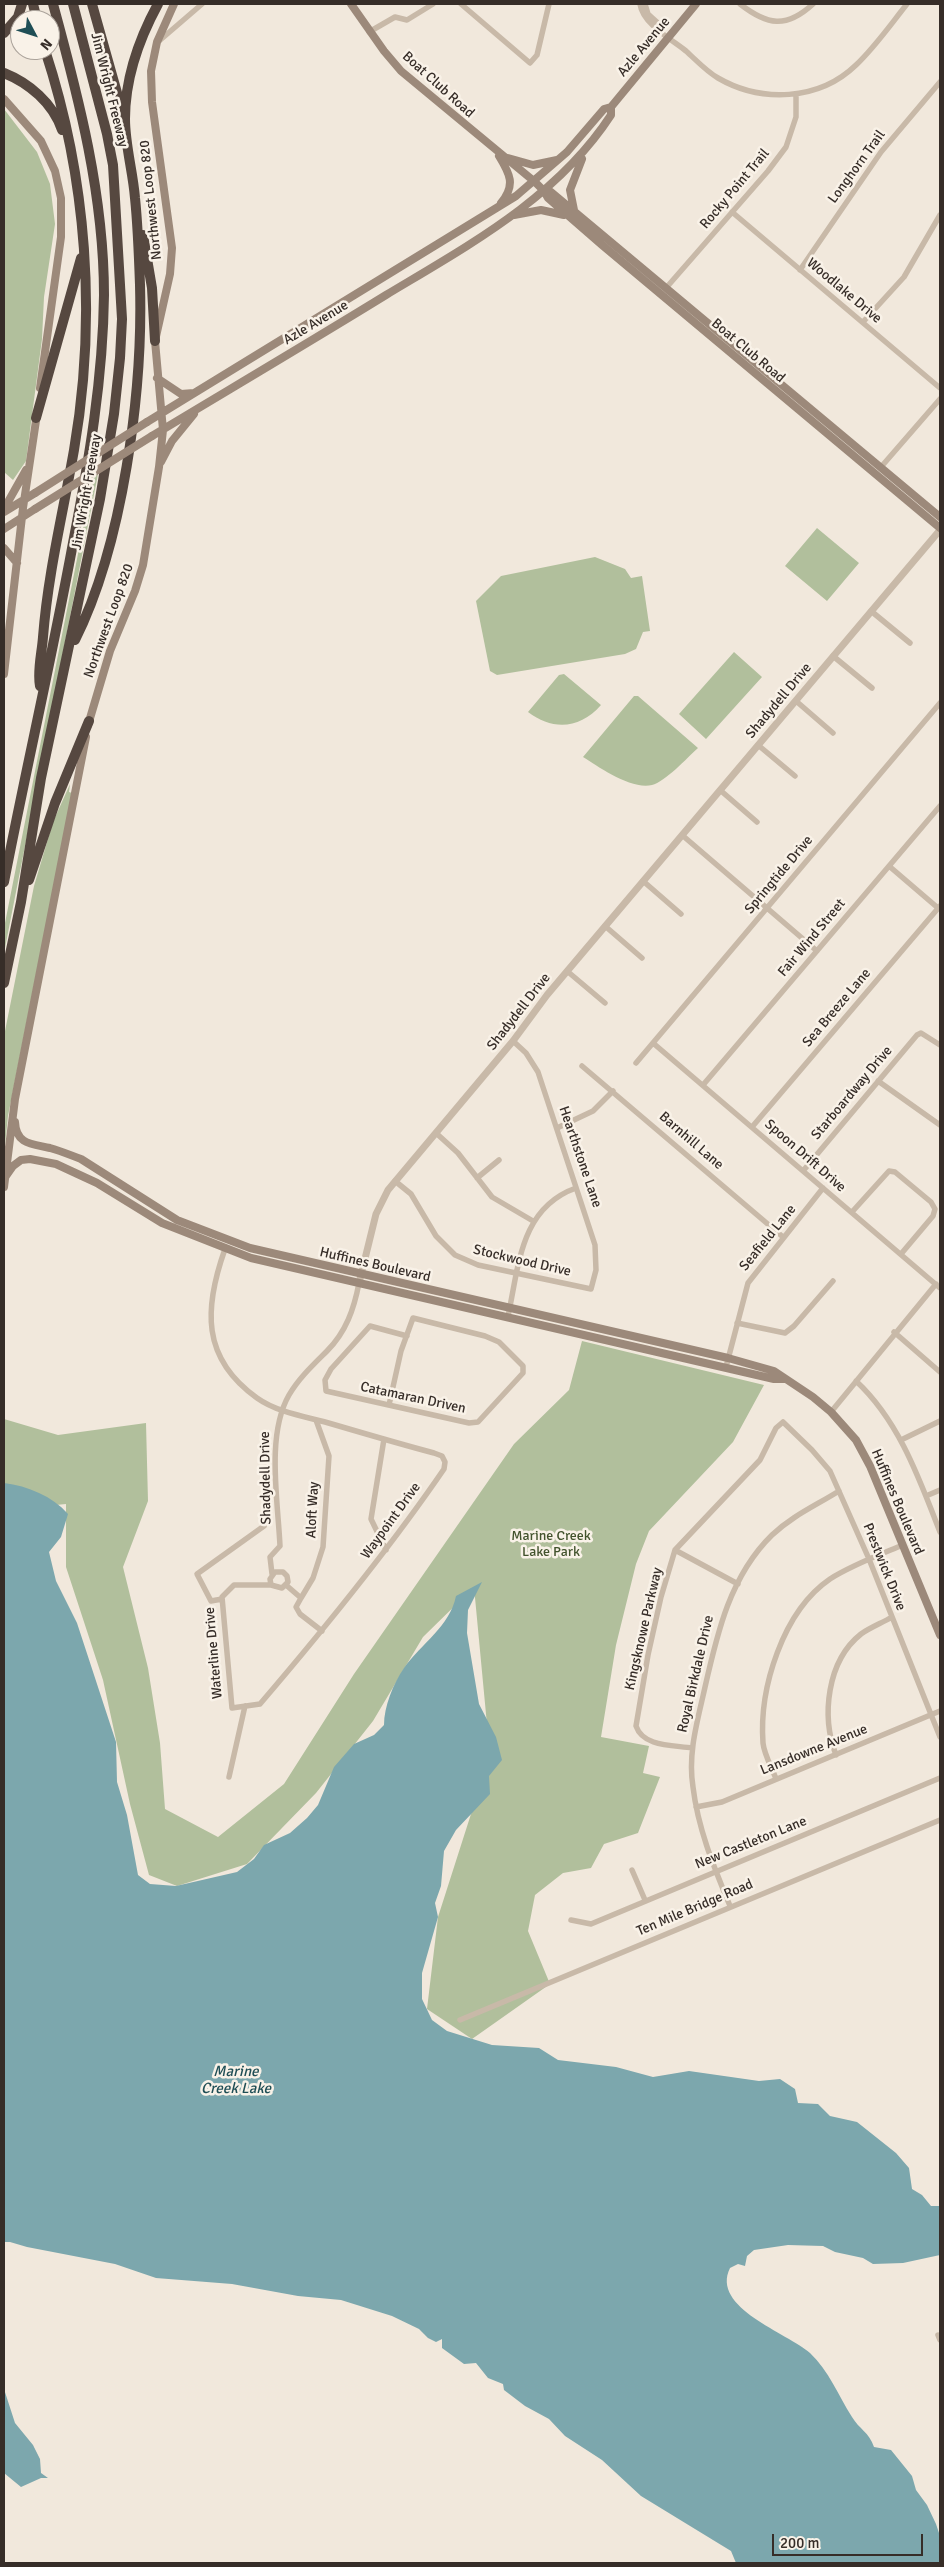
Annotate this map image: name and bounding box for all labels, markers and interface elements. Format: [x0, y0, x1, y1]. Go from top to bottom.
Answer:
north arrow [10, 10, 60, 60]
street label: Azle Avenue [614, 14, 674, 80]
street label: Jim Wright Freeway [87, 31, 131, 149]
text: N [36, 35, 56, 54]
street label: Boat Club Road [399, 48, 477, 122]
street label: Longhorn Trail [825, 127, 889, 207]
street label: Northwest Loop 820 [136, 139, 166, 261]
street label: Rocky Point Trail [697, 146, 773, 232]
street label: Woodlake Drive [803, 255, 885, 327]
street label: Azle Avenue [281, 297, 351, 349]
street label: Boat Club Road [708, 315, 788, 387]
street label: Jim Wright Freeway [69, 433, 105, 551]
street label: Northwest Loop 820 [81, 562, 137, 680]
street label: Shadydell Drive [743, 660, 815, 742]
street label: Springtide Drive [741, 832, 817, 918]
street label: Fair Wind Street [775, 896, 849, 980]
street label: Sea Breeze Lane [799, 965, 875, 1051]
street label: Shadydell Drive [484, 970, 554, 1054]
street label: Starboardway Drive [808, 1043, 896, 1143]
street label: Hearthstone Lane [555, 1104, 605, 1210]
street label: Barnhill Lane [655, 1108, 727, 1174]
street label: Spoon Drift Drive [761, 1116, 849, 1196]
street label: Seafield Lane [736, 1201, 800, 1275]
street label: Stockwood Drive [472, 1242, 572, 1280]
street label: Huffines Boulevard [318, 1244, 432, 1286]
street label: Catamaran Driven [359, 1379, 467, 1417]
street label: Shadydell Drive [257, 1431, 275, 1525]
street label: Huffines Boulevard [867, 1446, 927, 1558]
street label: Waypoint Drive [358, 1480, 424, 1562]
street label: Aloft Way [303, 1481, 323, 1539]
street label: Prestwick Drive [859, 1521, 909, 1613]
park label: Marine Creek Lake Park [511, 1528, 591, 1560]
street label: Kingsknowe Parkway [622, 1566, 666, 1692]
street label: Waterline Drive [202, 1606, 226, 1700]
street label: Royal Birkdale Drive [674, 1614, 718, 1734]
street label: Lansdowne Avenue [758, 1721, 870, 1779]
street label: New Castleton Lane [693, 1813, 809, 1873]
street label: Ten Mile Bridge Road [634, 1876, 756, 1940]
water label: Marine Creek Lake [201, 2063, 271, 2098]
scale bar [774, 2524, 925, 2556]
text: 200 m [780, 2534, 820, 2552]

